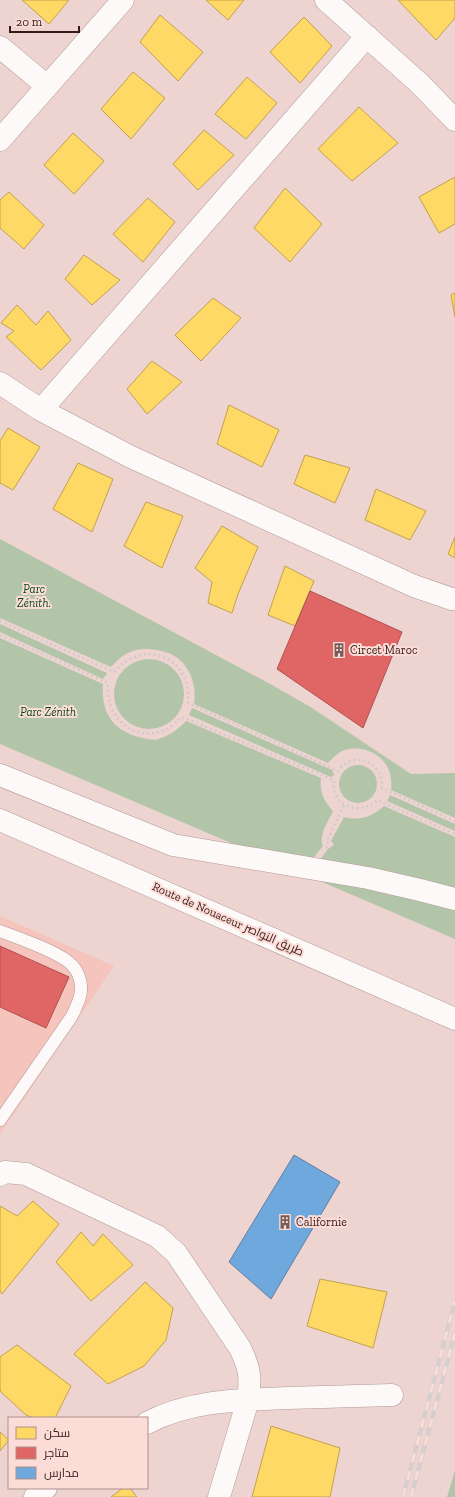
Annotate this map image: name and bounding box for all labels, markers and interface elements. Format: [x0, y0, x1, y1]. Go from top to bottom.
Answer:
scale bar [10, 8, 79, 34]
text: 20 m [16, 15, 43, 29]
park label: Parc Zénith. [17, 582, 51, 610]
building icon: Circet Maroc [331, 642, 347, 658]
place label: Circet Maroc [350, 643, 418, 657]
park label: Parc Zénith [20, 705, 76, 719]
street label: Route de Nouaceur طريق النواصر [150, 879, 306, 959]
building icon: Californie [277, 1214, 293, 1230]
place label: Californie [296, 1215, 347, 1229]
legend [8, 1417, 148, 1489]
text: سكن [44, 1426, 70, 1440]
text: متاجر [43, 1446, 69, 1460]
text: مدارس [44, 1466, 79, 1480]

